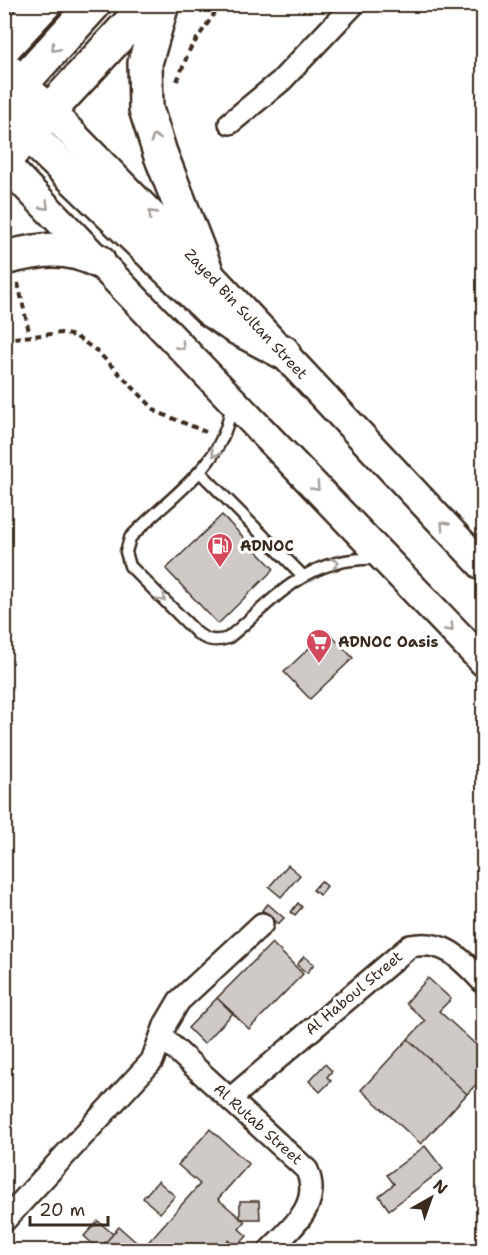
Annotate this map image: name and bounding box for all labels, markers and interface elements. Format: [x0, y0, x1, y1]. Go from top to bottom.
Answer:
one-way arrow [51, 41, 62, 51]
one-way arrow [149, 133, 162, 144]
one-way arrow [38, 199, 49, 209]
one-way arrow [148, 211, 159, 222]
street label: Zayed Bin Sultan Street [180, 244, 312, 384]
one-way arrow [173, 338, 184, 349]
one-way arrow [210, 447, 222, 457]
one-way arrow [308, 479, 319, 490]
one-way arrow [440, 521, 451, 532]
fuel station icon: ADNOC [205, 531, 235, 569]
place label: ADNOC [240, 536, 294, 556]
one-way arrow [329, 558, 340, 570]
one-way arrow [154, 590, 165, 601]
one-way arrow [443, 621, 454, 631]
supermarket icon: ADNOC Oasis [304, 627, 334, 665]
place label: ADNOC Oasis [338, 632, 439, 652]
street label: Al Haboul Street [301, 946, 407, 1040]
street label: Al Rutab Street [209, 1079, 307, 1169]
north arrow [401, 1168, 461, 1228]
text: N [429, 1175, 452, 1199]
scale bar [30, 1189, 108, 1227]
text: 20 m [39, 1198, 85, 1222]

